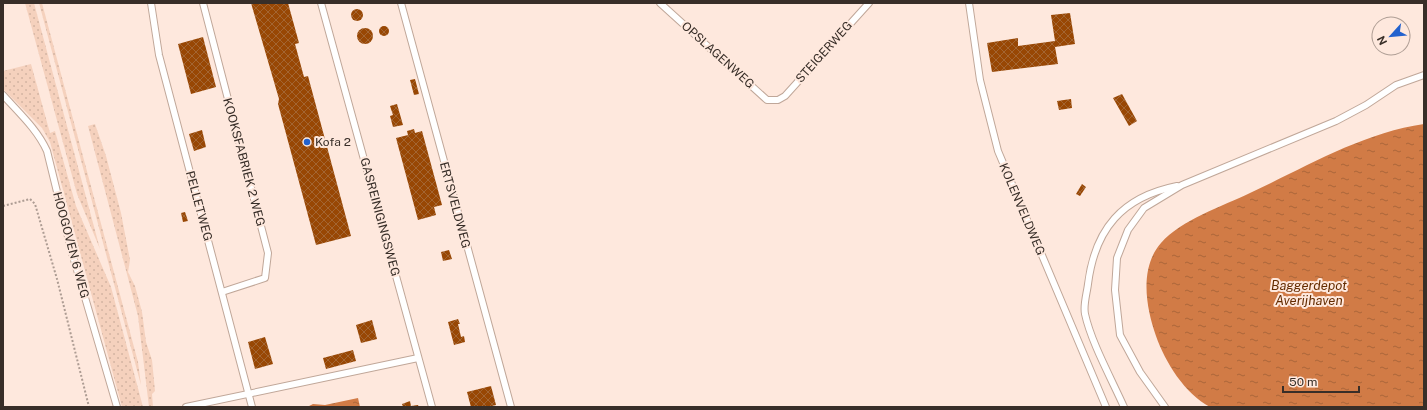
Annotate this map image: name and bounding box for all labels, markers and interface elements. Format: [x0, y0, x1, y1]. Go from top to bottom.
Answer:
north arrow [1371, 16, 1411, 56]
street label: STEIGERWEG [793, 18, 855, 86]
street label: OPSLAGENWEG [679, 19, 757, 91]
text: N [1375, 34, 1389, 47]
street label: KOOKSFABRIEK 2 WEG [220, 96, 268, 228]
place label: Kofa 2 [315, 135, 351, 149]
marker: Kofa 2 [302, 137, 312, 147]
street label: GASREINIGINGSWEG [357, 156, 403, 278]
street label: ERTSVELDWEG [437, 160, 473, 250]
street label: KOLENVELDWEG [996, 161, 1048, 257]
street label: PELLETWEG [183, 169, 215, 243]
street label: HOOGOVEN 6 WEG [50, 190, 92, 300]
water label: Baggerdepot Averijhaven [1271, 278, 1347, 308]
scale bar [1283, 368, 1359, 394]
text: 50 m [1289, 375, 1317, 389]

